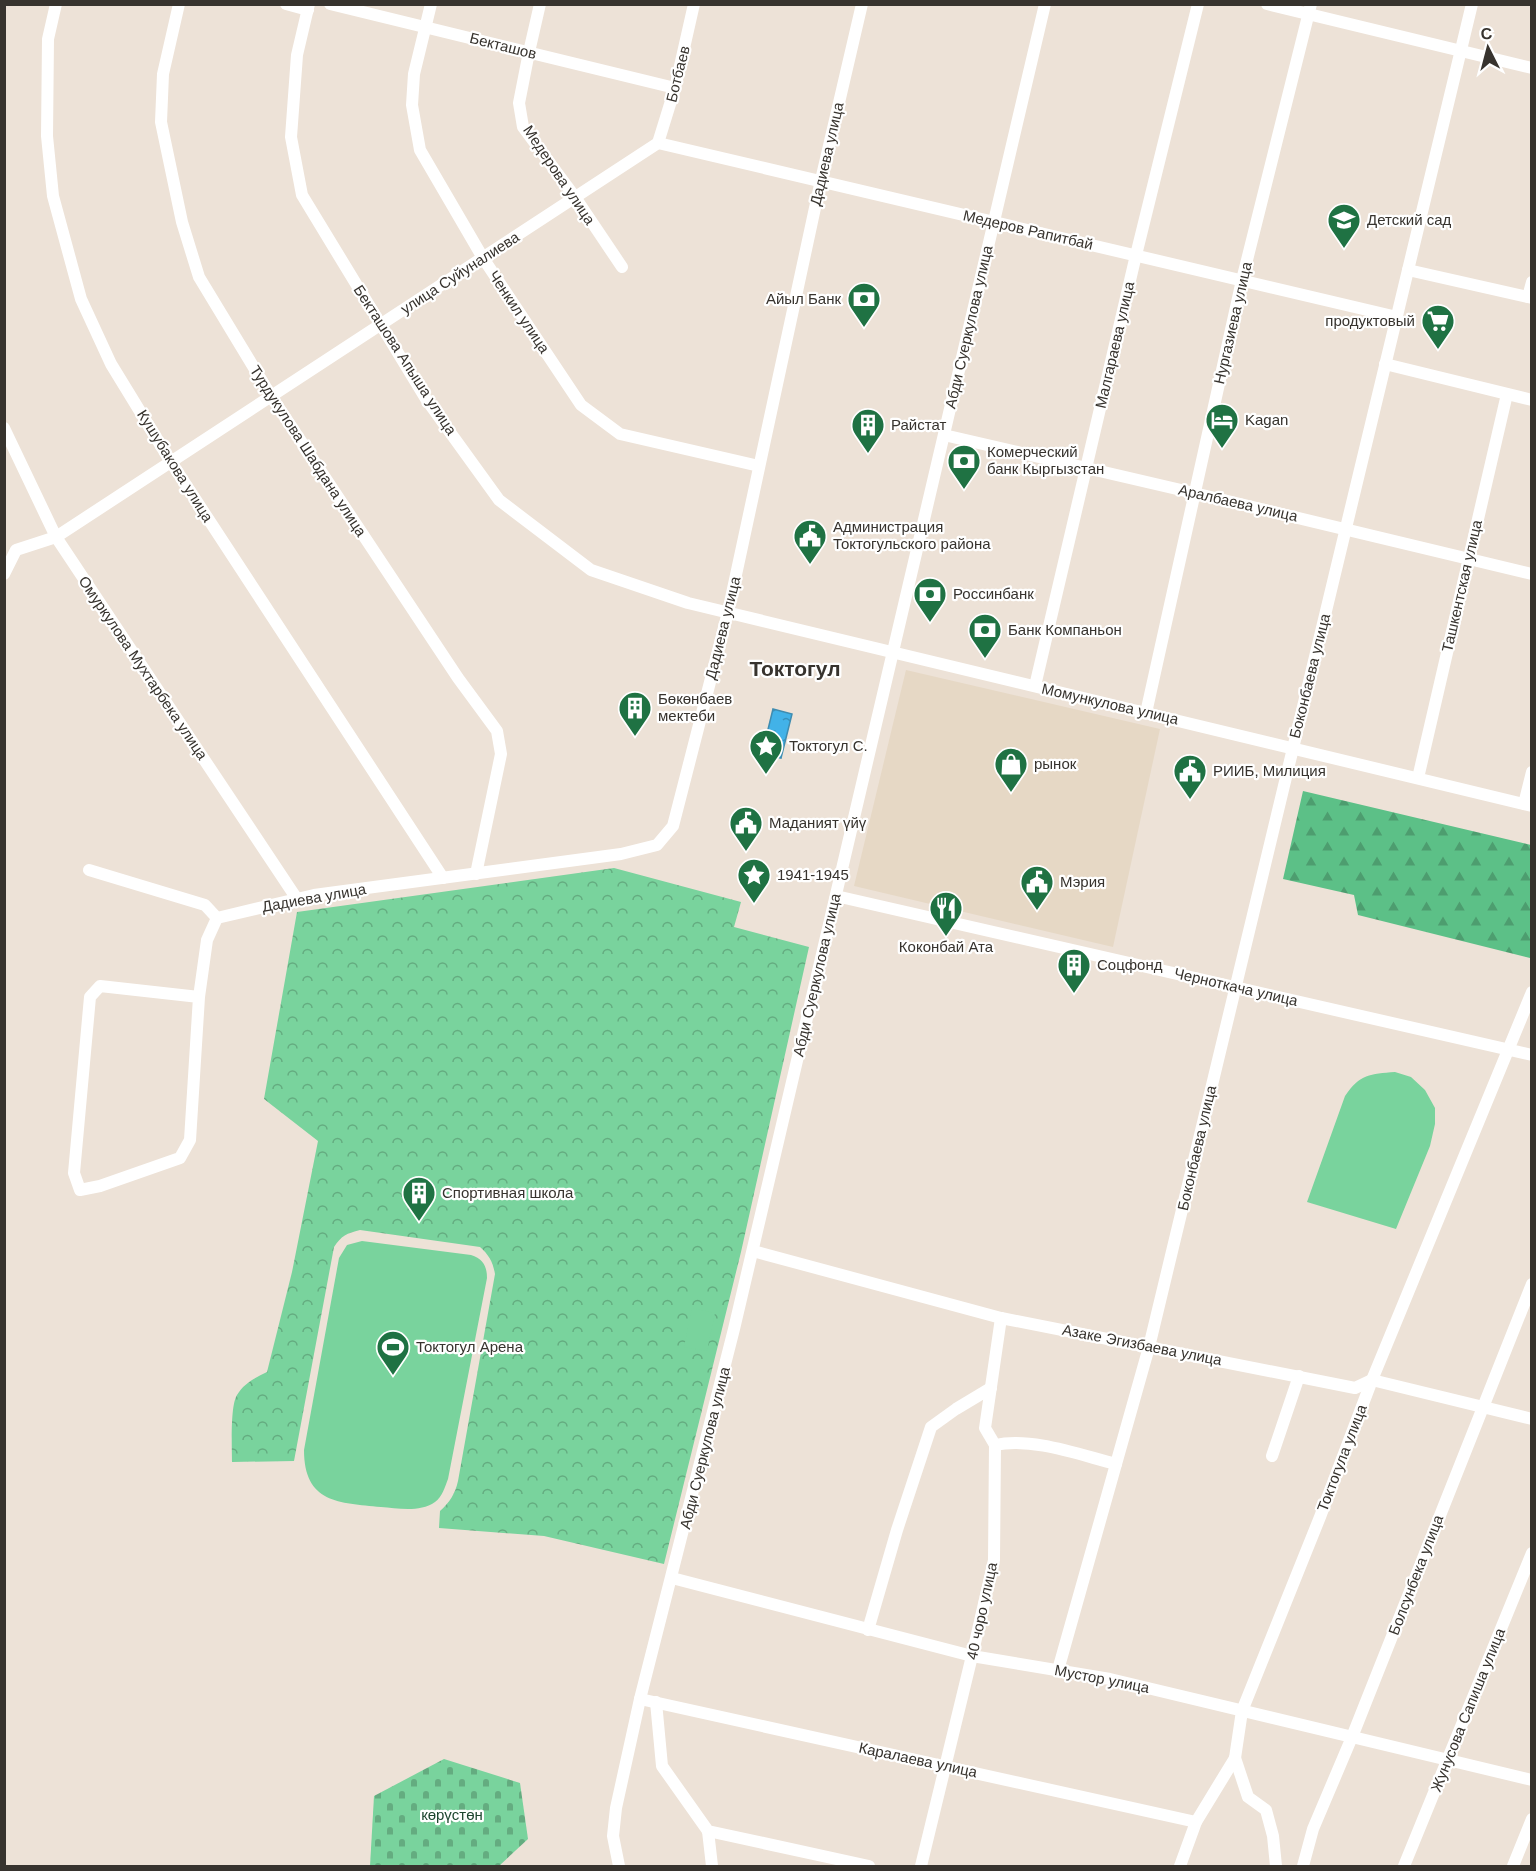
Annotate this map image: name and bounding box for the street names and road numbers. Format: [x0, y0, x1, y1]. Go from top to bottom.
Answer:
street label: Бекташов [468, 29, 538, 62]
street label: Ботбаев [662, 44, 693, 104]
street label: Дадиева улица [806, 100, 847, 207]
street label: Медерова улица [520, 122, 599, 228]
street label: Медеров Рапитбай [962, 206, 1095, 253]
street label: улица Суйуналиева [397, 228, 523, 317]
street label: Абди Суеркулова улица [941, 243, 996, 410]
street label: Нургазиева улица [1210, 259, 1255, 386]
street label: Ченкил улица [486, 267, 554, 357]
street label: Малгараева улица [1092, 279, 1138, 410]
street label: Бекташова Апыша улица [351, 282, 461, 438]
street label: Турдукулова Шабдана улица [247, 362, 371, 540]
street label: Кушубакова улица [134, 406, 217, 526]
street label: Аралбаева улица [1177, 481, 1300, 525]
street label: Ташкентская улица [1438, 517, 1485, 654]
street label: Омуркулова Мухтарбека улица [76, 573, 212, 763]
street label: Дадиева улица [702, 574, 744, 681]
street label: Боконбаева улица [1286, 611, 1333, 740]
street label: Момункулова улица [1040, 679, 1181, 728]
street label: Дадиева улица [260, 880, 368, 915]
street label: Абди Суеркулова улица [789, 891, 844, 1058]
street label: Черноткача улица [1173, 964, 1300, 1009]
street label: Боконбаева улица [1174, 1083, 1219, 1212]
street label: Азаке Эгизбаева улица [1061, 1321, 1224, 1368]
street label: Абди Суеркулова улица [676, 1364, 733, 1531]
street label: Токтогула улица [1313, 1401, 1370, 1514]
street label: Болсунбека улица [1385, 1512, 1447, 1637]
street label: 40 чоро улица [963, 1560, 1000, 1661]
street label: Жунусова Сапиша улица [1427, 1625, 1508, 1794]
street label: Мустор улица [1053, 1661, 1152, 1696]
street label: Каралаева улица [857, 1739, 980, 1781]

